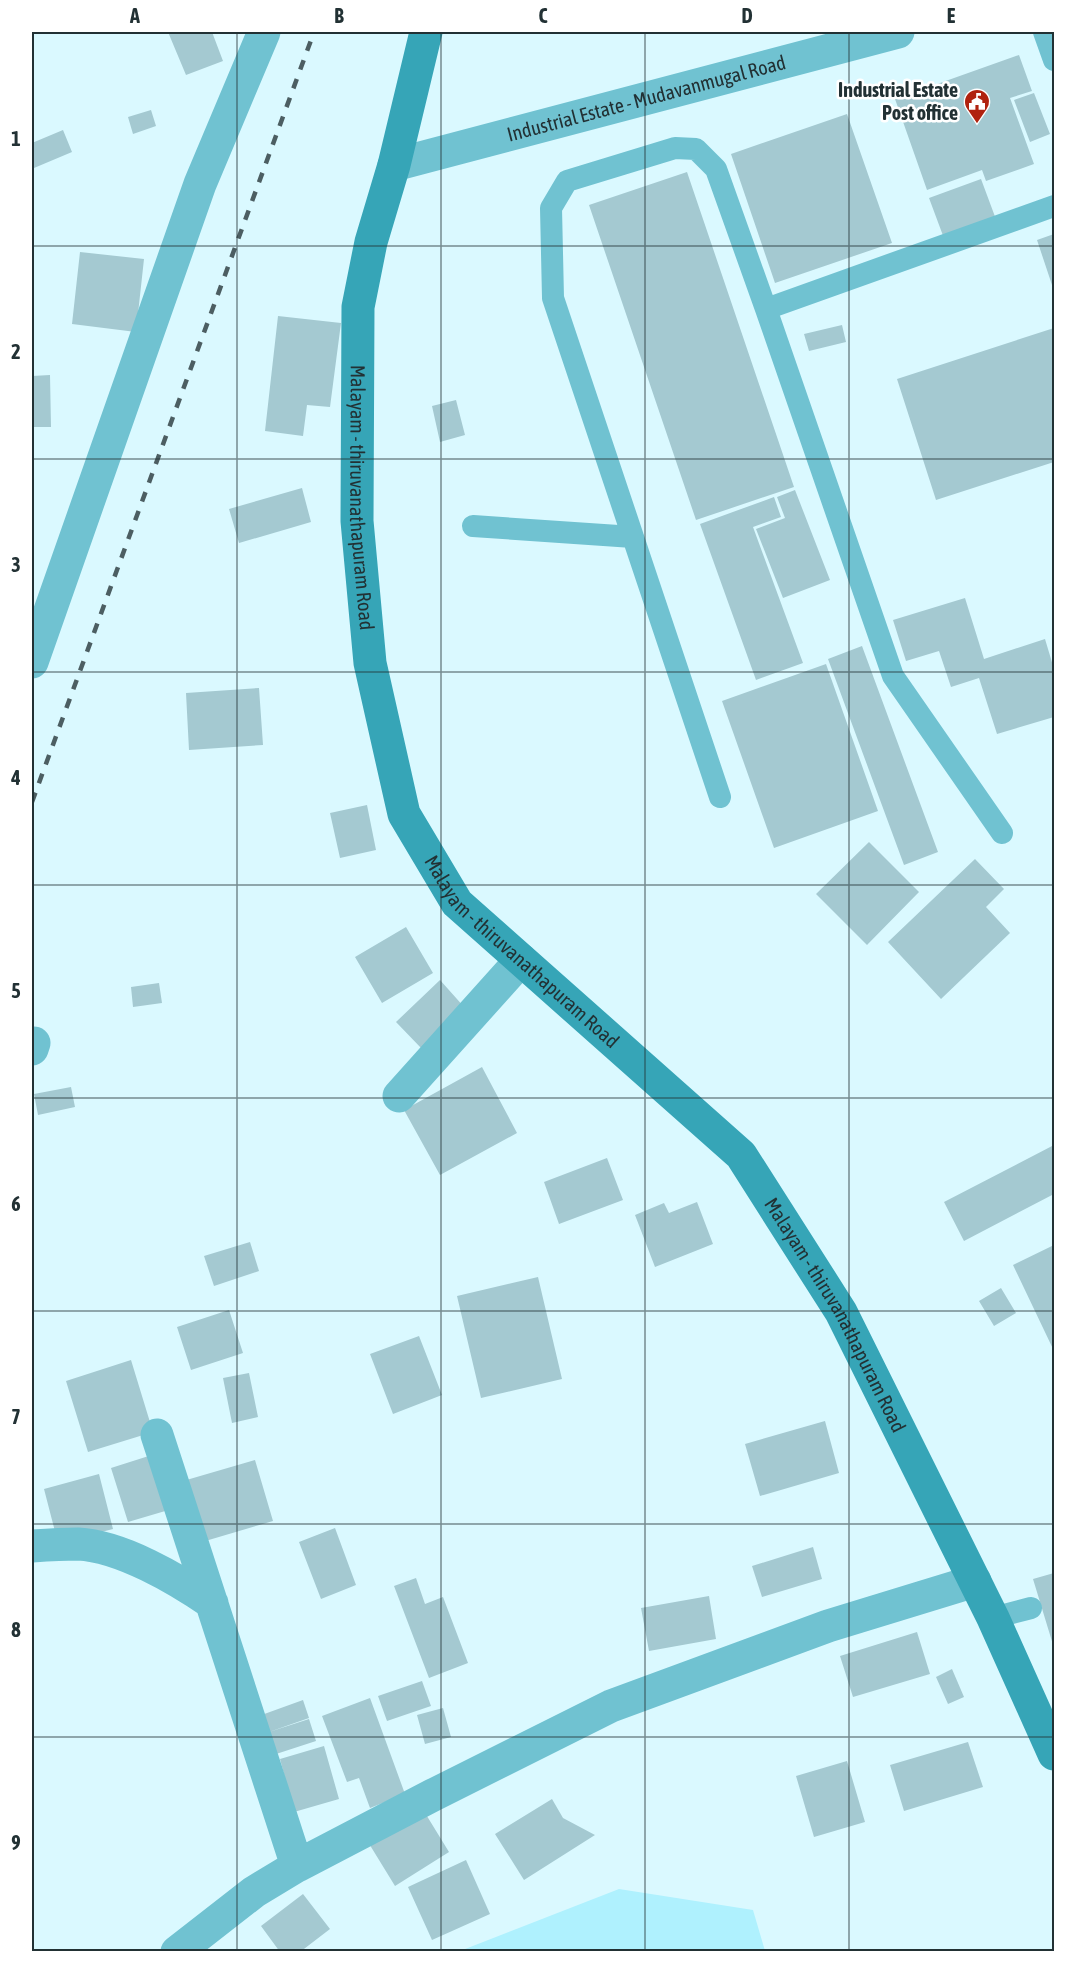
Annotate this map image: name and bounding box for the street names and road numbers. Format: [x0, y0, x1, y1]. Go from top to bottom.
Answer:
street label: Industrial Estate - Mudavanmugal Road [504, 50, 788, 146]
street label: Malayam - thiruvanathapuram Road [346, 365, 379, 631]
street label: Malayam - thiruvanathapuram Road [420, 851, 624, 1052]
street label: Malayam - thiruvanathapuram Road [760, 1193, 911, 1436]

